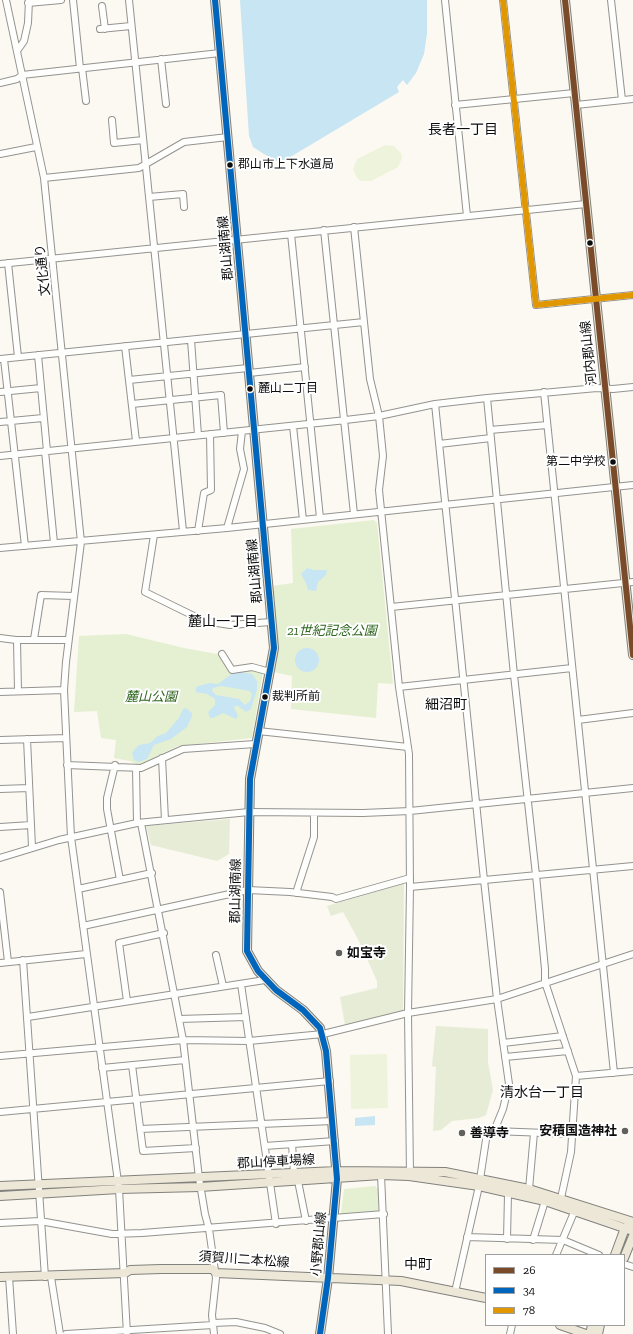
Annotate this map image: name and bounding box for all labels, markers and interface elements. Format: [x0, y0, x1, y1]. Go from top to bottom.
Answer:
district label: 長者一丁目 [428, 122, 498, 138]
place label: 郡山市上下水道局 [238, 158, 334, 172]
marker: 郡山市上下水道局 [225, 160, 235, 170]
street label: 郡山湖南線 [215, 215, 237, 281]
unlabelled marker [585, 238, 595, 248]
street label: 文化通り [33, 243, 53, 297]
street label: 河内郡山線 [578, 320, 600, 386]
place label: 麓山二丁目 [258, 382, 318, 396]
marker: 麓山二丁目 [245, 384, 255, 394]
place label: 第二中学校 [546, 455, 606, 469]
marker: 第二中学校 [608, 457, 618, 467]
street label: 郡山湖南線 [244, 538, 266, 604]
district label: 麓山一丁目 [188, 614, 258, 630]
park label: 21世紀記念公園 [287, 623, 377, 639]
park label: 麓山公園 [125, 689, 177, 705]
place label: 裁判所前 [272, 690, 320, 704]
marker: 裁判所前 [260, 692, 270, 702]
district label: 細沼町 [425, 697, 467, 713]
street label: 郡山湖南線 [228, 858, 244, 924]
place label: 如宝寺 [347, 945, 386, 961]
marker: 如宝寺 [334, 948, 344, 958]
district label: 清水台一丁目 [500, 1085, 584, 1101]
place label: 安積国造神社 [539, 1123, 617, 1139]
place label: 善導寺 [470, 1125, 509, 1141]
marker: 安積国造神社 [620, 1126, 630, 1136]
marker: 善導寺 [457, 1128, 467, 1138]
street label: 郡山停車場線 [237, 1152, 315, 1172]
street label: 小野郡山線 [308, 1211, 330, 1277]
street label: 須賀川二本松線 [198, 1249, 290, 1271]
legend [485, 1254, 625, 1326]
district label: 中町 [404, 1257, 432, 1273]
text: 26 [523, 1263, 536, 1277]
text: 34 [523, 1283, 535, 1297]
text: 78 [523, 1303, 535, 1317]

